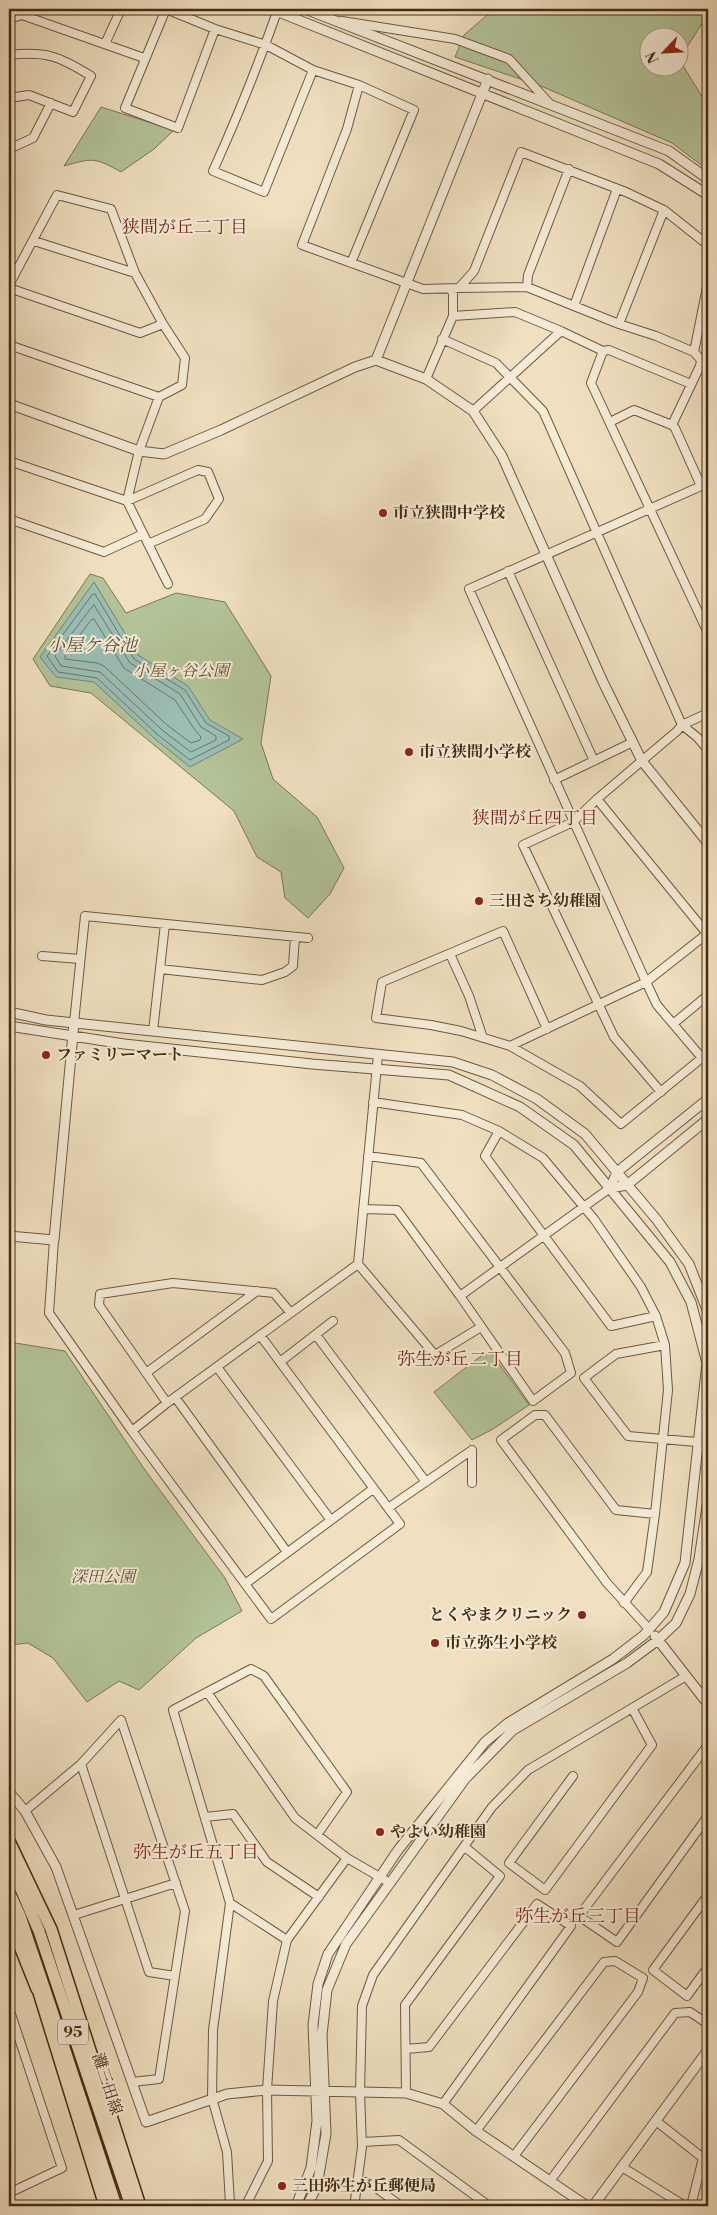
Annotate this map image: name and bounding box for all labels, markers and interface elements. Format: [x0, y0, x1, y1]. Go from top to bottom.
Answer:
north arrow [640, 28, 690, 78]
text: N [643, 48, 664, 66]
district label: 狭間が丘二丁目 [122, 216, 248, 239]
place label: 市立狭間中学校 [393, 503, 506, 523]
marker: 市立狭間中学校 [377, 507, 389, 519]
water label: 小屋ケ谷池 [47, 634, 139, 657]
park label: 小屋ヶ谷公園 [133, 661, 232, 681]
place label: 市立狭間小学校 [419, 742, 532, 762]
marker: 市立狭間小学校 [403, 746, 415, 758]
district label: 狭間が丘四丁目 [472, 807, 598, 830]
place label: 三田さち幼稚園 [489, 891, 601, 911]
marker: 三田さち幼稚園 [473, 895, 485, 907]
place label: ファミリーマート [56, 1045, 184, 1065]
marker: ファミリーマート [40, 1049, 52, 1061]
district label: 弥生が丘二丁目 [397, 1348, 523, 1371]
park label: 深田公園 [71, 1567, 138, 1587]
place label: とくやまクリニック [429, 1605, 572, 1625]
marker: とくやまクリニック [576, 1609, 588, 1621]
place label: 市立弥生小学校 [445, 1633, 558, 1653]
marker: 市立弥生小学校 [429, 1637, 441, 1649]
place label: やよい幼稚園 [390, 1822, 486, 1842]
marker: やよい幼稚園 [374, 1826, 386, 1838]
district label: 弥生が丘五丁目 [133, 1841, 259, 1864]
district label: 弥生が丘三丁目 [515, 1905, 641, 1928]
road number: 95 [58, 2020, 88, 2044]
street label: 灘三田線 [88, 2050, 126, 2118]
place label: 三田弥生が丘郵便局 [292, 2176, 436, 2196]
marker: 三田弥生が丘郵便局 [276, 2180, 288, 2192]

